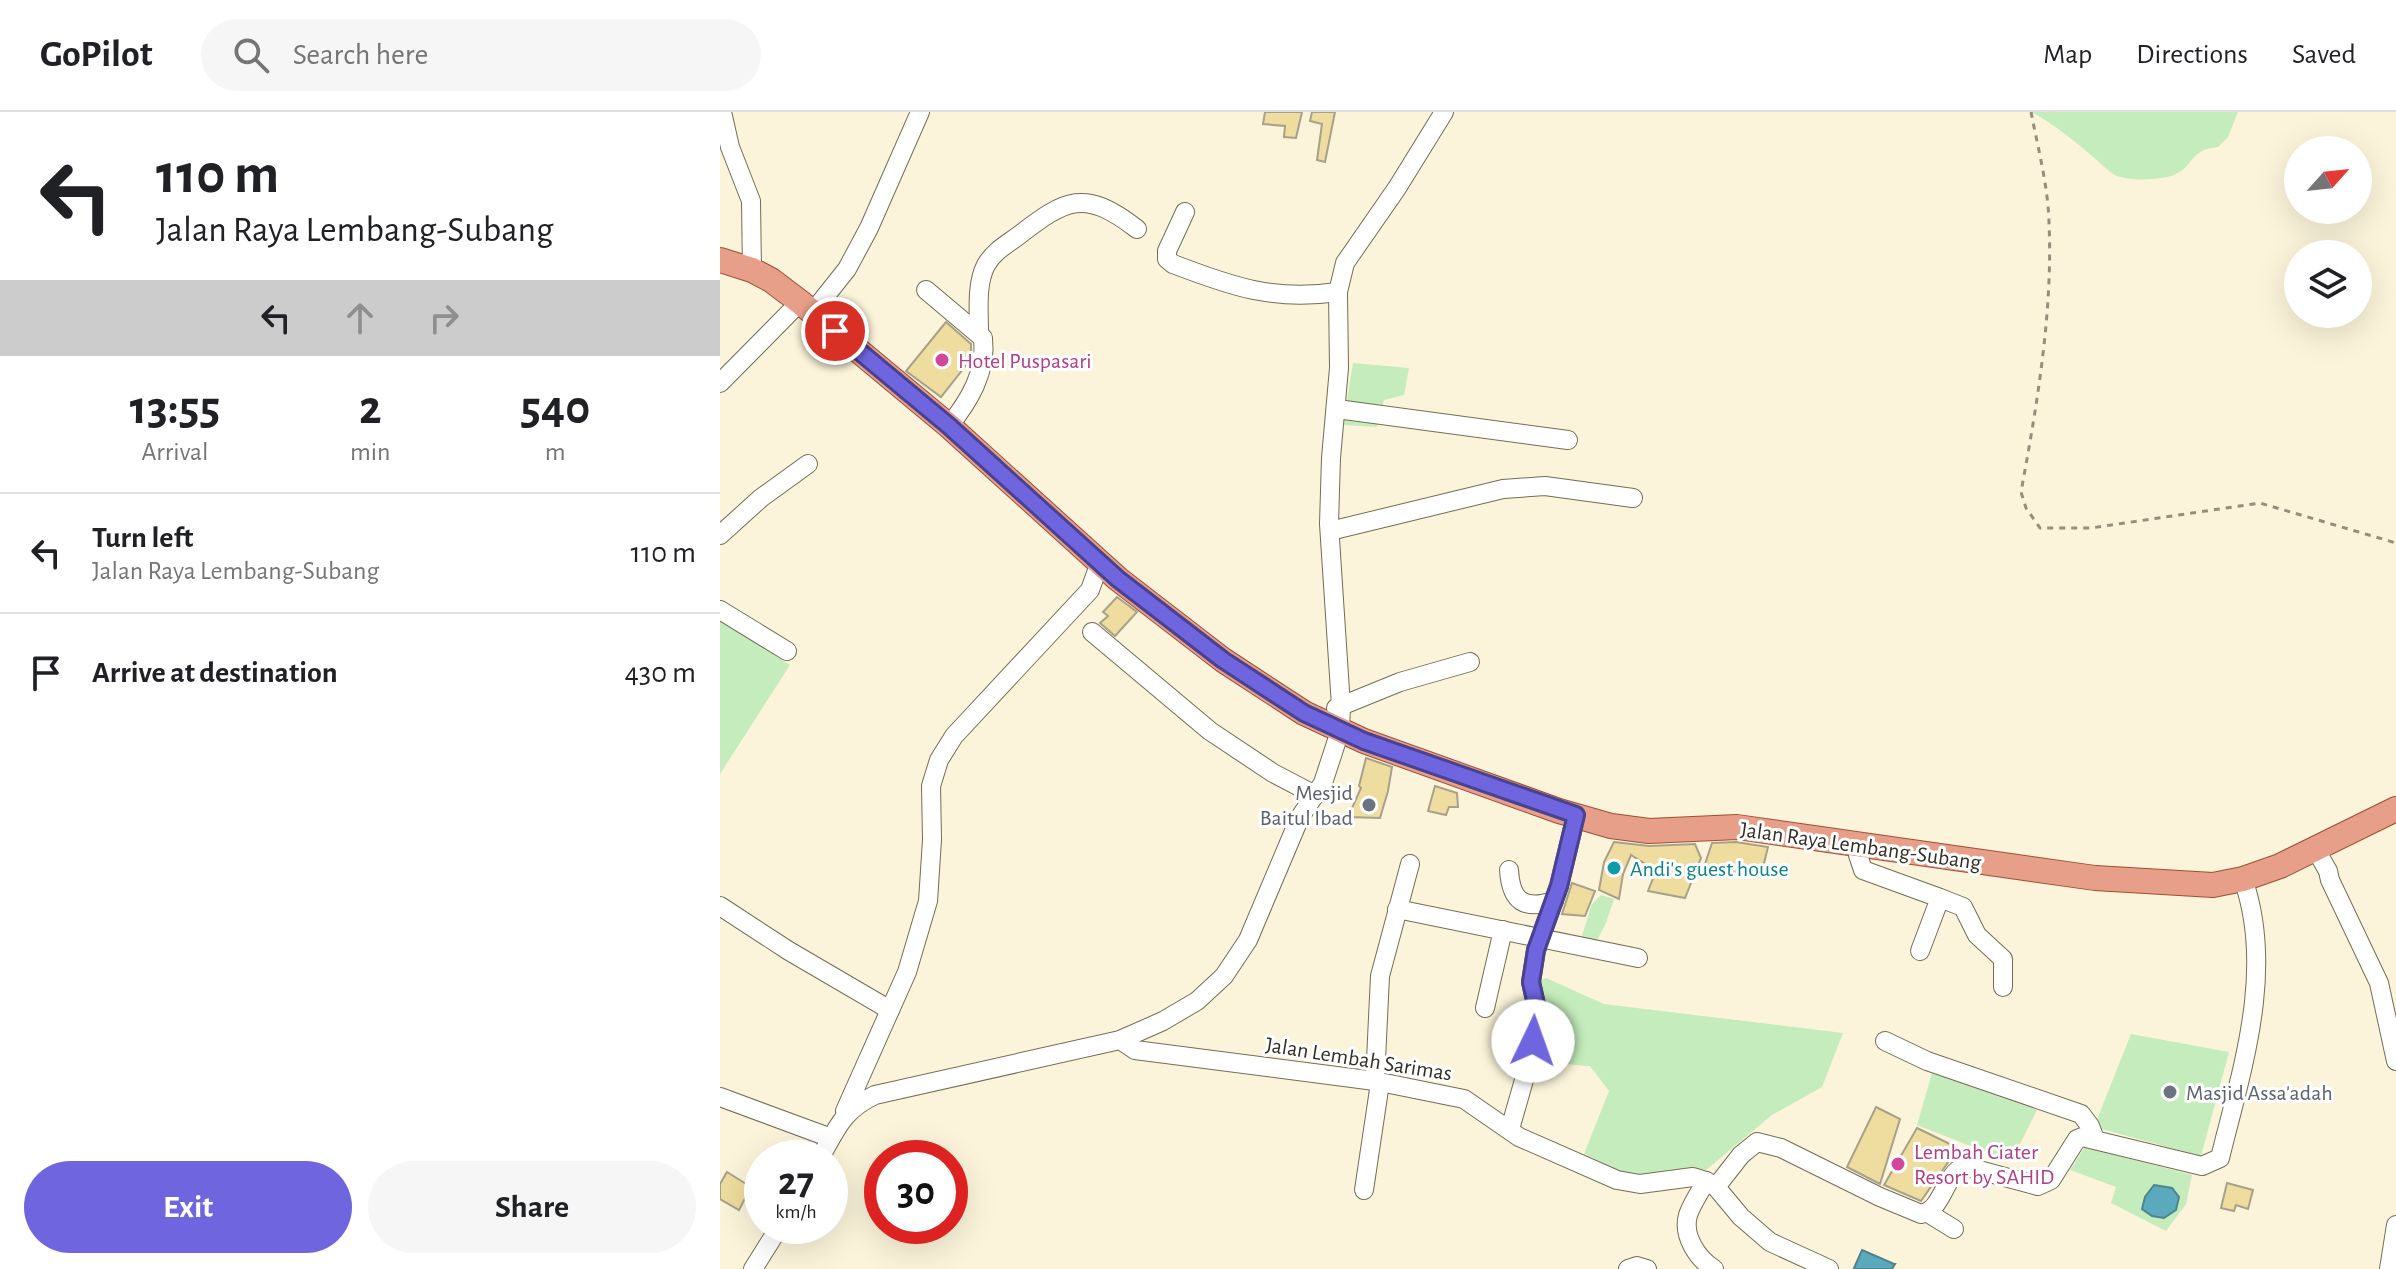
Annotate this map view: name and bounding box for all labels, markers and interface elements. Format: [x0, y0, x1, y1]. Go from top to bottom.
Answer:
search box [201, 19, 761, 91]
icon: search [229, 33, 273, 77]
text: GoPilot [40, 36, 153, 74]
text: Search here [293, 40, 428, 70]
text: Map [2043, 41, 2092, 69]
text: Directions [2136, 41, 2248, 69]
text: Saved [2292, 41, 2356, 69]
north arrow [2284, 136, 2372, 224]
map controls [2284, 136, 2372, 328]
icon: left [24, 144, 128, 248]
text: 110 m [156, 147, 279, 203]
text: Jalan Raya Lembang-Subang [156, 212, 554, 248]
button: layers [2284, 240, 2372, 328]
icon: left [254, 296, 298, 340]
icon: ahead [338, 296, 382, 340]
icon: right [422, 296, 466, 340]
pin [801, 297, 869, 365]
icon: arrive [813, 309, 857, 353]
place label: Hotel Puspasari [958, 350, 1092, 372]
marker: Hotel Puspasari [933, 351, 951, 369]
text: 13:55 [130, 385, 220, 433]
text: 2 [359, 385, 382, 433]
text: 540 [520, 385, 590, 433]
text: Arrival [142, 439, 208, 465]
text: min [350, 439, 391, 465]
text: m [545, 439, 566, 465]
text: Turn left [92, 523, 193, 553]
icon: left [24, 531, 68, 575]
text: 110 m [631, 538, 696, 568]
text: Jalan Raya Lembang-Subang [92, 558, 379, 584]
icon: arrive [24, 651, 68, 695]
text: Arrive at destination [92, 658, 338, 688]
text: 430 m [624, 658, 696, 688]
place label: Mesjid Baitul Ibad [1260, 782, 1353, 829]
marker: Mesjid Baitul Ibad [1360, 796, 1378, 814]
street label: Jalan Raya Lembang-Subang [1739, 818, 1983, 874]
place label: Andi's guest house [1630, 858, 1789, 880]
marker: Andi's guest house [1605, 859, 1623, 877]
position arrow [1491, 999, 1575, 1083]
street label: Jalan Lembah Sarimas [1264, 1033, 1454, 1085]
place label: Masjid Assa'adah [2186, 1082, 2333, 1104]
marker: Masjid Assa'adah [2161, 1083, 2179, 1101]
speed limit sign: 30 [864, 1140, 968, 1244]
place label: Lembah Ciater Resort by SAHID [1914, 1141, 2054, 1188]
marker: Lembah Ciater Resort by SAHID [1889, 1155, 1907, 1173]
button: Exit [24, 1161, 352, 1253]
button: Share [368, 1161, 696, 1253]
text: 27 [778, 1162, 814, 1202]
text: km/h [775, 1202, 817, 1222]

